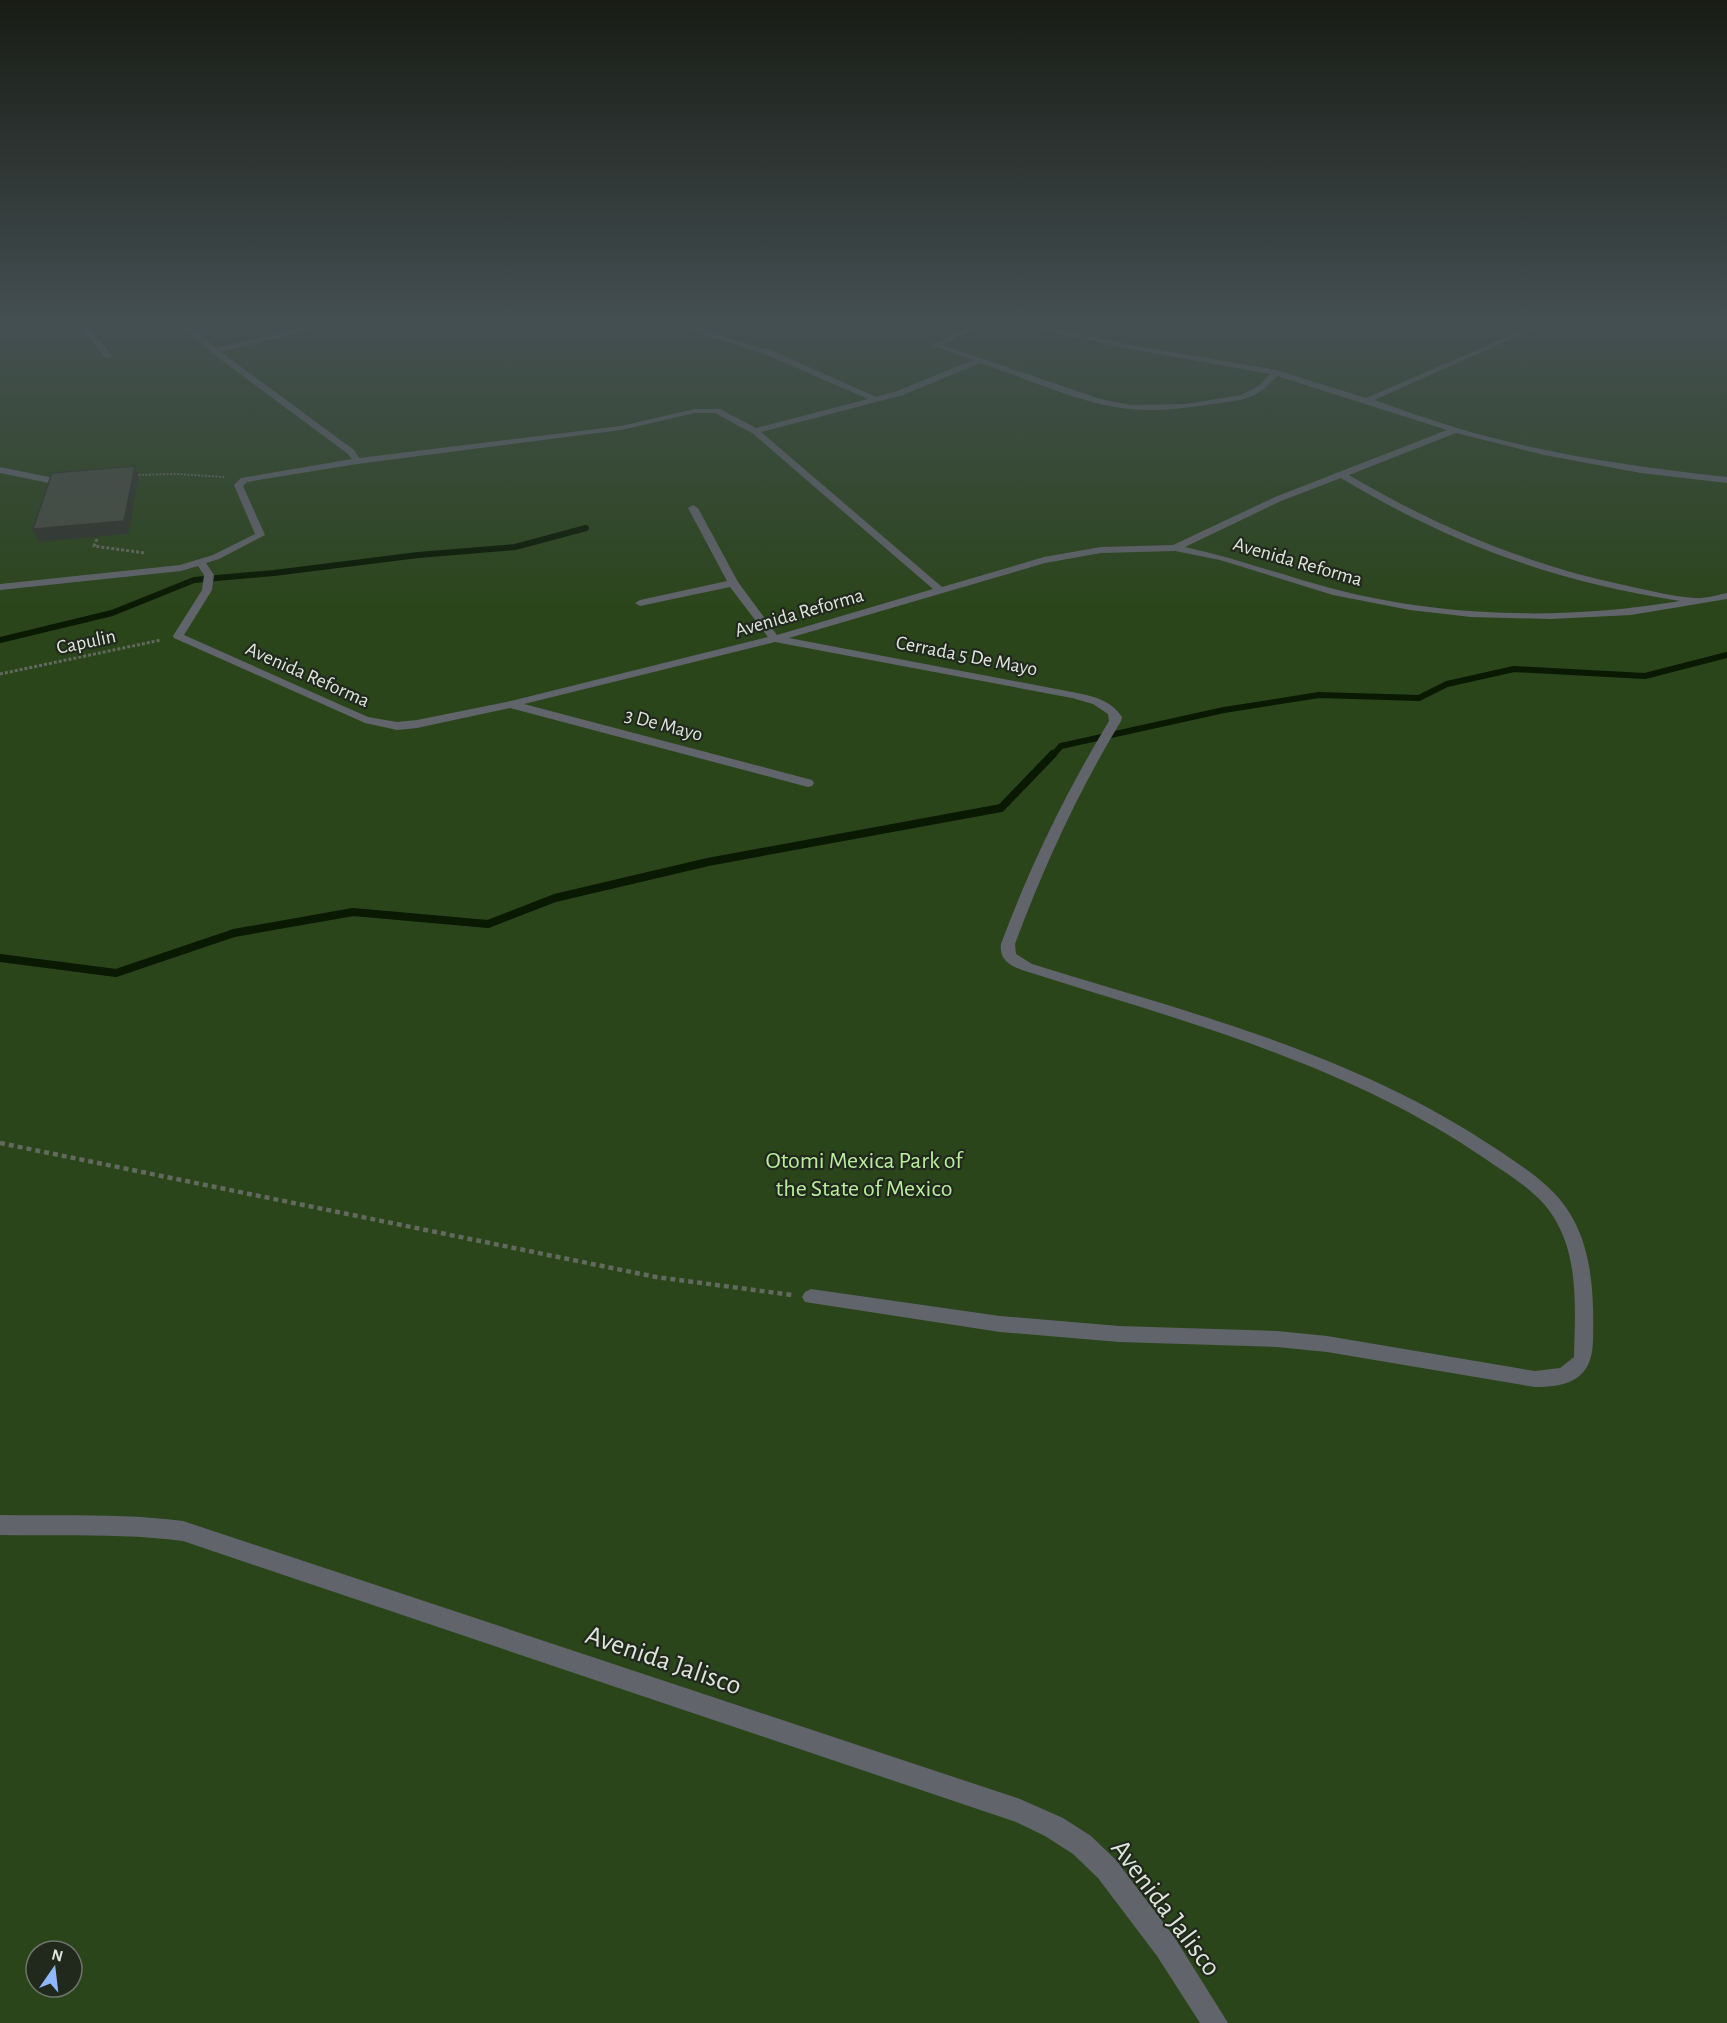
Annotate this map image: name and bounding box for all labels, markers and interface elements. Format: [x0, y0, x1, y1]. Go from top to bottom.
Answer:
street label: Avenida Reforma [1231, 534, 1365, 590]
street label: Avenida Reforma [732, 585, 866, 641]
street label: Capulin [55, 626, 118, 658]
street label: Cerrada 5 De Mayo [894, 632, 1039, 680]
street label: Avenida Reforma [243, 639, 373, 711]
street label: 3 De Mayo [623, 705, 705, 745]
park label: Otomi Mexica Park of the State of Mexico [766, 1149, 964, 1201]
street label: Avenida Jalisco [582, 1621, 745, 1701]
street label: Avenida Jalisco [1105, 1835, 1226, 1982]
north arrow [24, 1939, 84, 1999]
text: N [50, 1946, 65, 1965]

